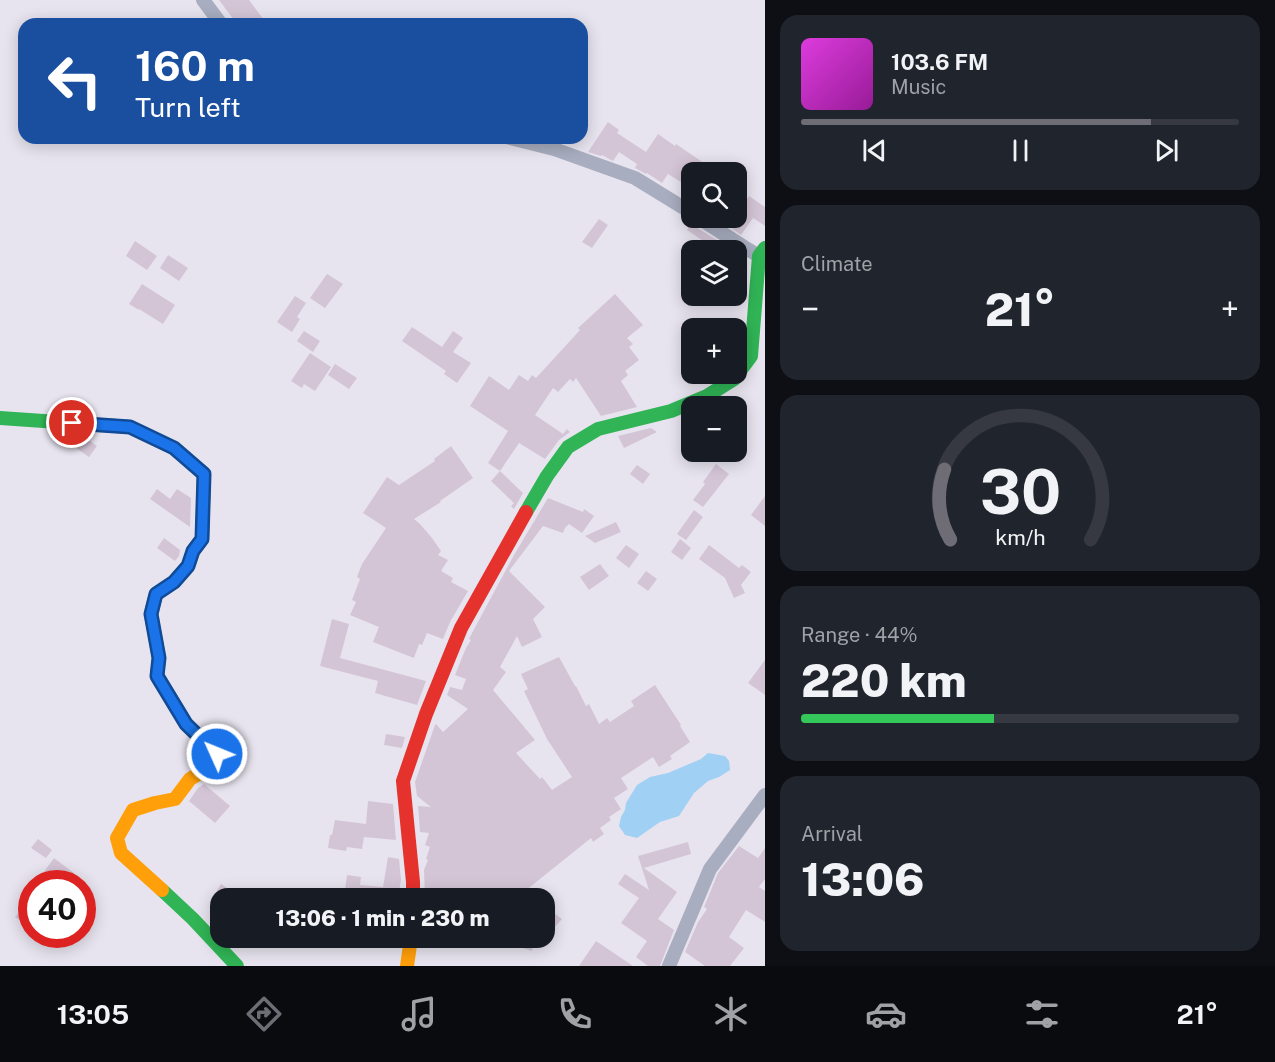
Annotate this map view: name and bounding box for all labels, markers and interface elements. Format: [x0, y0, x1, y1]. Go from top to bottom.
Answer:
text: 160 m [135, 41, 255, 90]
icon: left [36, 42, 114, 120]
text: 103.6 FM [891, 49, 988, 75]
text: Music [891, 75, 946, 99]
text: Turn left [135, 91, 241, 123]
icon: previous [858, 134, 891, 167]
icon: pause [1004, 134, 1037, 167]
icon: next [1150, 134, 1183, 167]
map controls [681, 162, 747, 462]
button: search [681, 162, 747, 228]
button: layers [681, 240, 747, 306]
text: Climate [801, 252, 873, 276]
text: 21° [985, 283, 1055, 336]
text: − [801, 290, 819, 328]
text: + [1221, 290, 1239, 328]
button: + [681, 318, 747, 384]
button: − [681, 396, 747, 462]
pin [46, 397, 97, 448]
icon: arrive [55, 406, 88, 439]
text: 30 [979, 455, 1061, 528]
text: km/h [995, 525, 1045, 550]
text: Range · 44% [801, 623, 918, 647]
text: 220 km [801, 654, 967, 707]
position arrow [185, 722, 249, 786]
text: Arrival [801, 822, 863, 846]
text: 13:06 [801, 853, 924, 906]
speed limit sign: 40 [18, 870, 96, 948]
text: 13:06 · 1 min · 230 m [276, 905, 489, 931]
icon: directions [243, 993, 285, 1035]
icon: music [398, 993, 440, 1035]
icon: phone [554, 993, 596, 1035]
icon: climate [710, 993, 752, 1035]
icon: car [865, 993, 907, 1035]
icon: filters [1021, 993, 1063, 1035]
text: 13:05 [57, 998, 129, 1030]
text: 21° [1177, 998, 1218, 1030]

